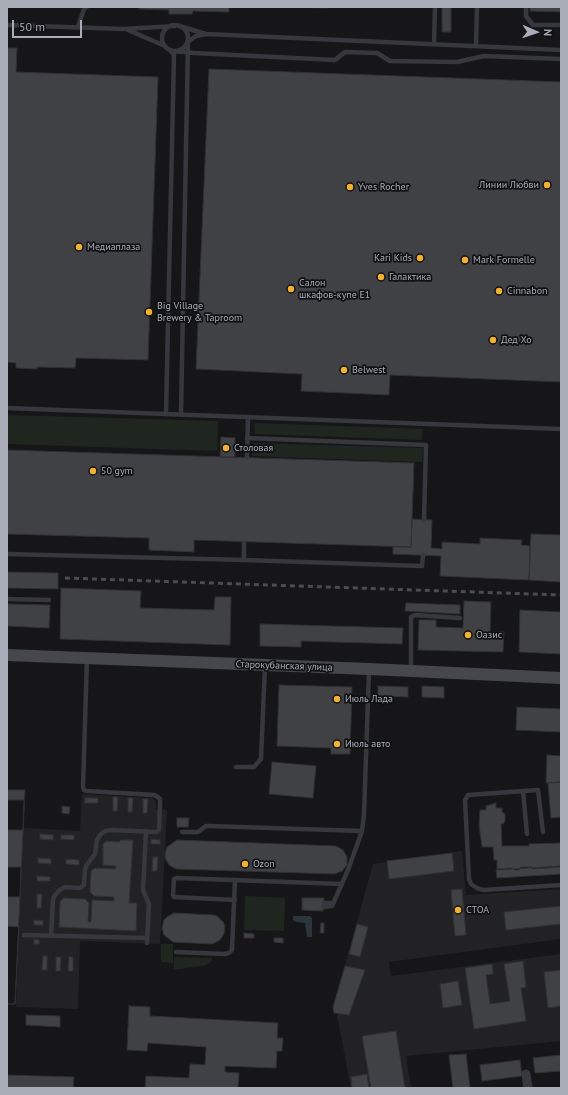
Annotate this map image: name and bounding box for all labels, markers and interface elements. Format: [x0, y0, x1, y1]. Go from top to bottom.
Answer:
scale bar [14, 12, 84, 38]
north arrow [516, 12, 556, 52]
text: 50 m [19, 19, 45, 34]
text: N [541, 29, 555, 36]
place label: Линии Любви [479, 179, 539, 191]
marker: Линии Любви [542, 180, 552, 190]
place label: Yves Rocher [358, 181, 409, 193]
marker: Yves Rocher [345, 182, 355, 192]
place label: Медиаплаза [87, 241, 140, 253]
marker: Медиаплаза [74, 242, 84, 252]
place label: Kari Kids [374, 252, 412, 264]
marker: Kari Kids [415, 253, 425, 263]
place label: Mark Formelle [473, 254, 535, 266]
marker: Mark Formelle [460, 255, 470, 265]
place label: Галактика [389, 271, 431, 283]
marker: Галактика [376, 272, 386, 282]
place label: Салон шкафов-купе Е1 [299, 277, 370, 300]
marker: Салон шкафов-купе Е1 [286, 284, 296, 294]
place label: Cinnabon [507, 285, 548, 297]
marker: Cinnabon [494, 286, 504, 296]
place label: Big Village Brewery & Taproom [157, 300, 242, 324]
marker: Big Village Brewery & Taproom [144, 307, 154, 317]
place label: Дед Хо [501, 334, 532, 346]
marker: Дед Хо [488, 335, 498, 345]
place label: Belwest [352, 364, 386, 376]
marker: Belwest [339, 365, 349, 375]
place label: Столовая [234, 442, 273, 454]
marker: Столовая [221, 443, 231, 453]
place label: 50 gym [101, 465, 133, 477]
marker: 50 gym [88, 466, 98, 476]
place label: Оазис [476, 629, 502, 641]
marker: Оазис [463, 630, 473, 640]
street label: Старокубанская улица [235, 658, 333, 674]
place label: Июль Лада [345, 693, 393, 705]
marker: Июль Лада [332, 694, 342, 704]
place label: Июль авто [345, 738, 390, 750]
marker: Июль авто [332, 739, 342, 749]
place label: Ozon [253, 858, 275, 870]
marker: Ozon [240, 859, 250, 869]
place label: СТОА [466, 904, 489, 916]
marker: СТОА [453, 905, 463, 915]

